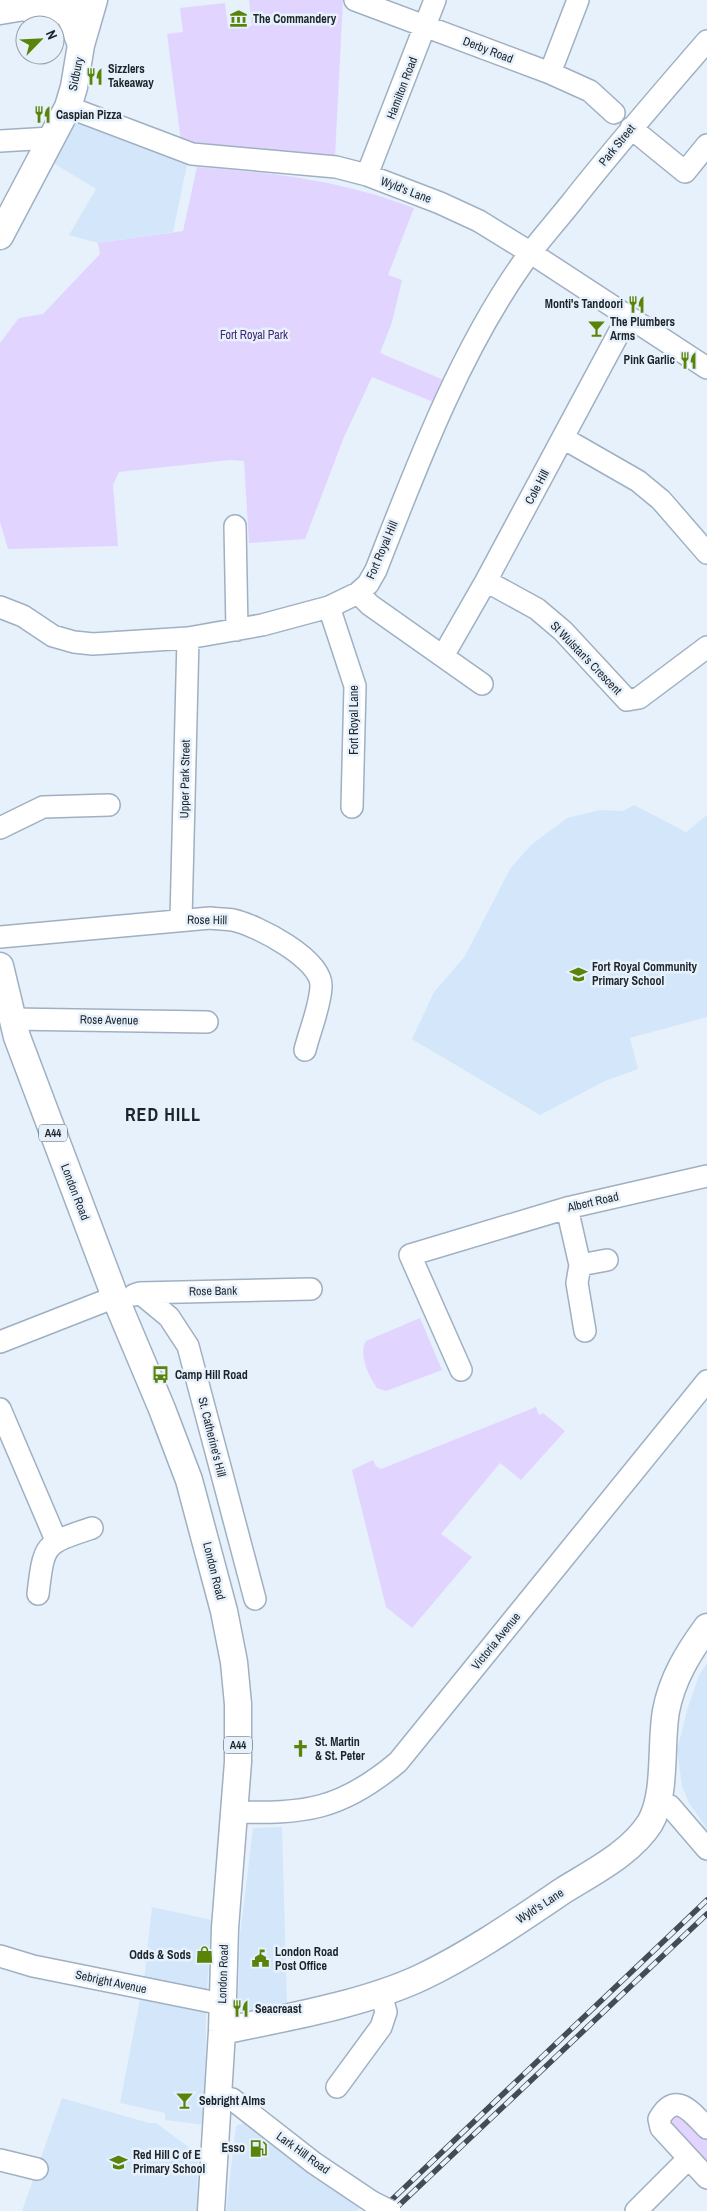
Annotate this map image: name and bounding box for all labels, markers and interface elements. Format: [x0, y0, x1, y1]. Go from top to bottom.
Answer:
museum icon: The Commandery [229, 9, 249, 29]
place label: The Commandery [253, 11, 337, 27]
north arrow [15, 15, 65, 65]
text: N [42, 27, 62, 42]
street label: Derby Road [461, 33, 515, 67]
street label: Hamilton Road [383, 54, 421, 122]
street label: Sidbury [65, 56, 87, 92]
place label: Sizzlers Takeaway [108, 61, 154, 91]
restaurant icon: Sizzlers Takeaway [84, 66, 104, 86]
restaurant icon: Caspian Pizza [32, 105, 52, 125]
place label: Caspian Pizza [56, 107, 122, 123]
street label: Park Street [595, 121, 639, 169]
street label: Wyld's Lane [378, 173, 434, 207]
restaurant icon: Monti's Tandoori [627, 294, 647, 314]
place label: Monti's Tandoori [545, 296, 623, 312]
place label: The Plumbers Arms [610, 314, 676, 344]
bar icon: The Plumbers Arms [586, 319, 606, 339]
park label: Fort Royal Park [220, 327, 288, 343]
restaurant icon: Pink Garlic [679, 350, 699, 370]
place label: Pink Garlic [624, 352, 676, 368]
street label: Cole Hill [521, 467, 553, 507]
street label: Fort Royal Hill [363, 518, 401, 582]
street label: St Wulstan's Crescent [547, 618, 625, 698]
street label: Fort Royal Lane [346, 685, 362, 755]
street label: Upper Park Street [176, 739, 194, 819]
street label: Rose Hill [187, 912, 227, 928]
place label: Fort Royal Community Primary School [592, 959, 698, 989]
school or university icon: Fort Royal Community Primary School [568, 964, 588, 984]
street label: Rose Avenue [80, 1011, 138, 1029]
district label: RED HILL [125, 1102, 201, 1127]
road number: A44 [39, 1124, 67, 1142]
street label: London Road [57, 1162, 93, 1222]
street label: Albert Road [565, 1188, 620, 1216]
street label: Rose Bank [189, 1283, 237, 1299]
bus stop icon: Camp Hill Road [151, 1365, 171, 1385]
place label: Camp Hill Road [175, 1367, 248, 1383]
street label: St. Catherine's Hill [194, 1395, 230, 1479]
street label: London Road [199, 1540, 229, 1602]
street label: Victoria Avenue [468, 1609, 524, 1673]
place label: St. Martin & St. Peter [315, 1734, 365, 1764]
road number: A44 [224, 1736, 252, 1754]
church icon: St. Martin & St. Peter [291, 1739, 311, 1759]
street label: Wyld's Lane [513, 1885, 567, 1927]
street label: London Road [214, 1944, 232, 2004]
place label: London Road Post Office [275, 1944, 338, 1974]
shop icon: Odds & Sods [195, 1945, 215, 1965]
place label: Odds & Sods [129, 1947, 192, 1963]
public building icon: London Road Post Office [251, 1949, 271, 1969]
street label: Sebright Avenue [74, 1967, 148, 1997]
restaurant icon: Seacreast [231, 1999, 251, 2019]
place label: Seacreast [255, 2001, 302, 2017]
bar icon: Sebright Alms [175, 2091, 195, 2111]
place label: Sebright Alms [199, 2093, 266, 2109]
street label: Lark Hill Road [273, 2128, 333, 2178]
fuel station icon: Esso [249, 2138, 269, 2158]
place label: Esso [221, 2140, 245, 2156]
place label: Red Hill C of E Primary School [133, 2147, 205, 2177]
school or university icon: Red Hill C of E Primary School [109, 2152, 129, 2172]

